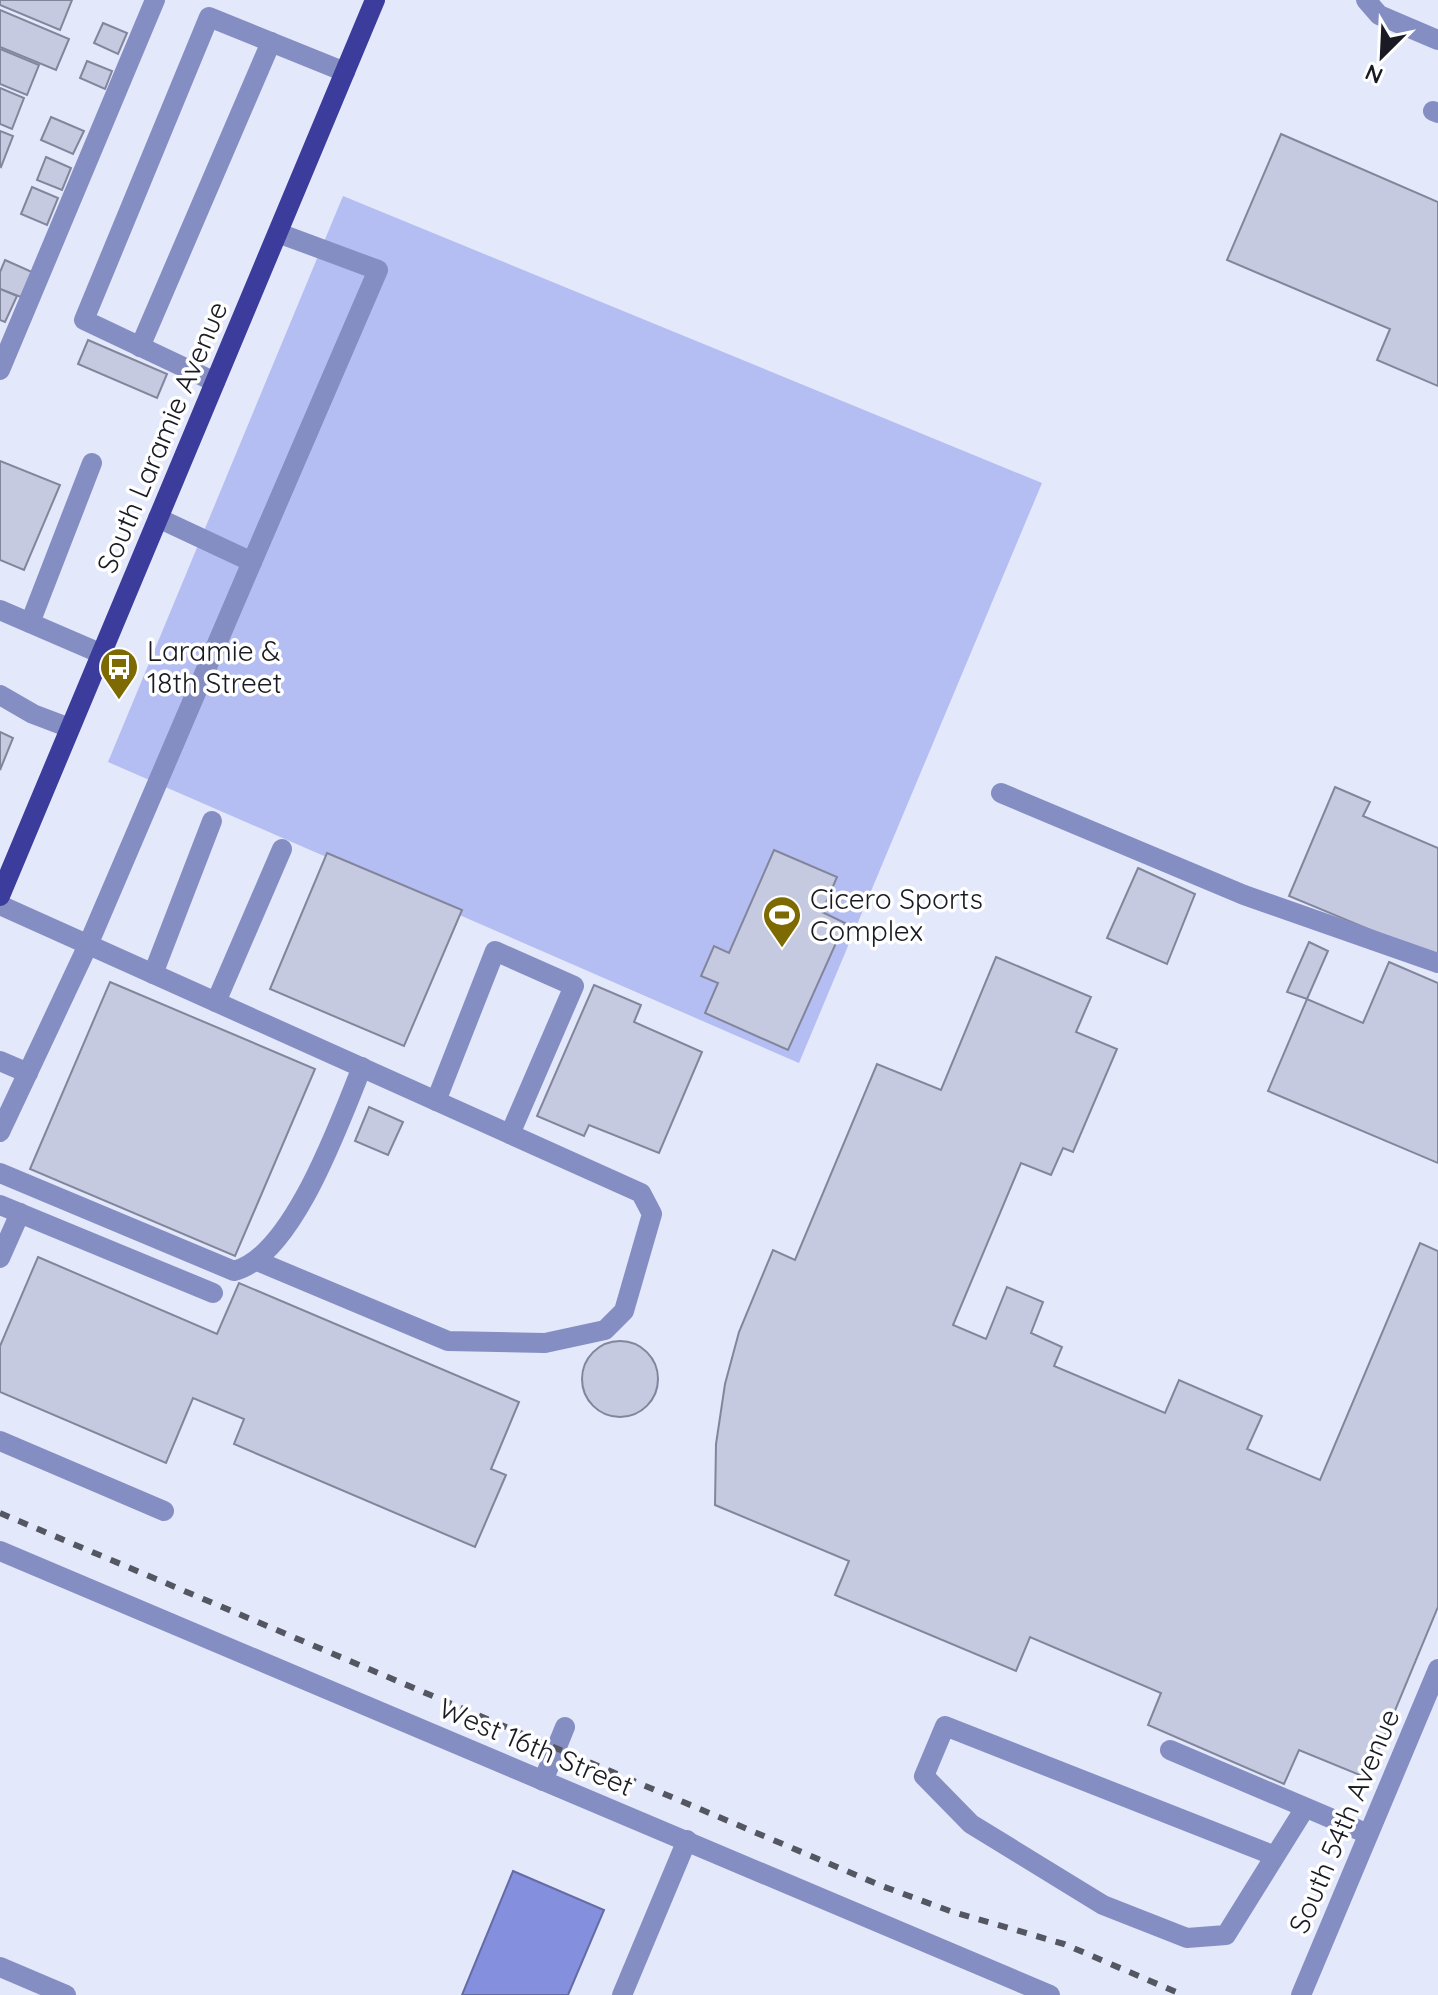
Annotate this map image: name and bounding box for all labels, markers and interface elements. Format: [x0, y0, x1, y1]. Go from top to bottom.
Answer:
north arrow [1342, 16, 1422, 96]
text: N [1361, 58, 1387, 90]
street label: South Laramie Avenue [88, 296, 235, 578]
place label: Laramie & 18th Street [147, 633, 282, 700]
bus stop icon: Laramie & 18th Street [98, 646, 140, 701]
place label: Cicero Sports Complex [810, 881, 983, 948]
sports icon: Cicero Sports Complex [761, 894, 803, 949]
street label: West 16th Street [434, 1690, 639, 1803]
street label: South 54th Avenue [1280, 1703, 1407, 1938]

